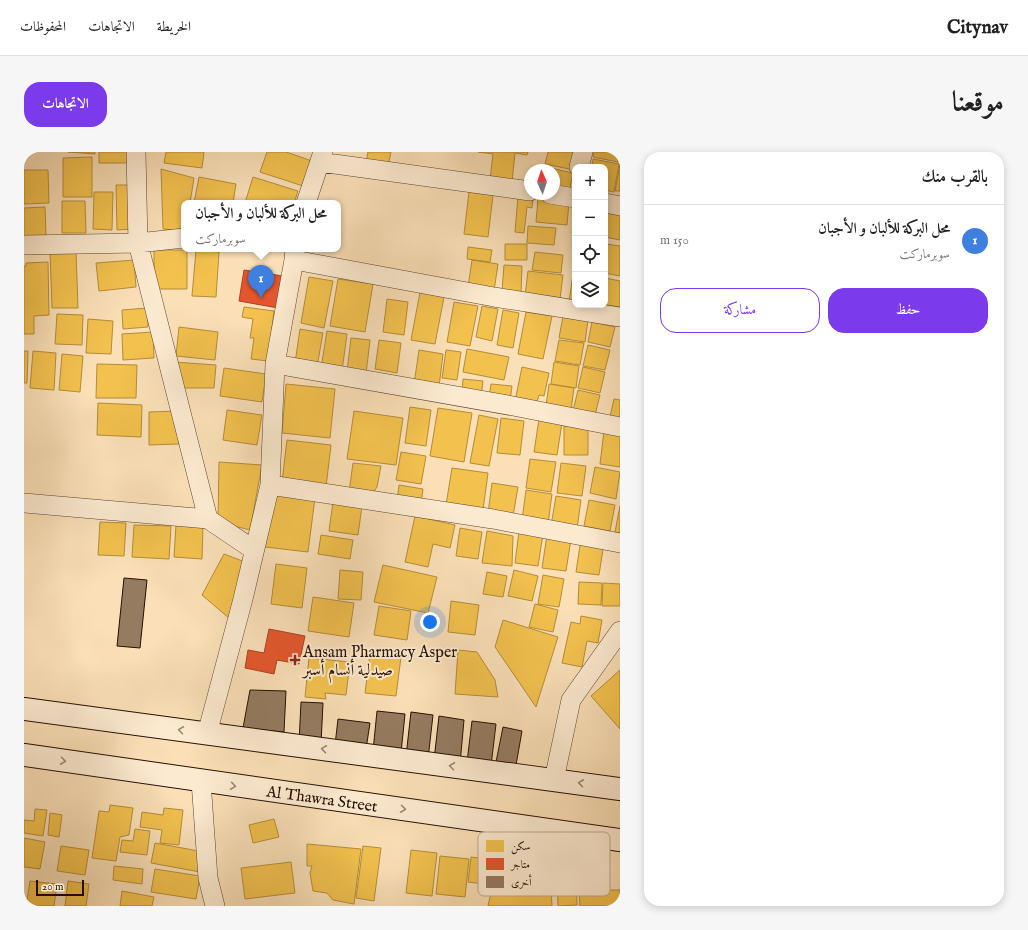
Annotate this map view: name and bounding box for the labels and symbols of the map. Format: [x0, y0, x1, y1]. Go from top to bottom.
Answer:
north arrow [524, 164, 560, 200]
pin: 1 [248, 265, 274, 298]
your location [420, 612, 440, 632]
place label: Ansam Pharmacy Asper صيدلية أنسام أسبر [301, 643, 457, 684]
marker: Ansam Pharmacy Asper صيدلية أنسام أسبر [290, 655, 300, 665]
one-way arrow [178, 726, 184, 735]
one-way arrow [321, 745, 327, 754]
one-way arrow [60, 756, 66, 765]
one-way arrow [449, 762, 456, 771]
one-way arrow [578, 779, 584, 788]
one-way arrow [230, 781, 236, 790]
street label: Al Thawra Street [264, 782, 379, 818]
one-way arrow [400, 804, 406, 813]
legend [478, 832, 610, 896]
text: سكن [511, 840, 530, 855]
text: متاجر [510, 858, 530, 872]
text: أخرى [511, 874, 532, 890]
scale bar [36, 878, 84, 897]

